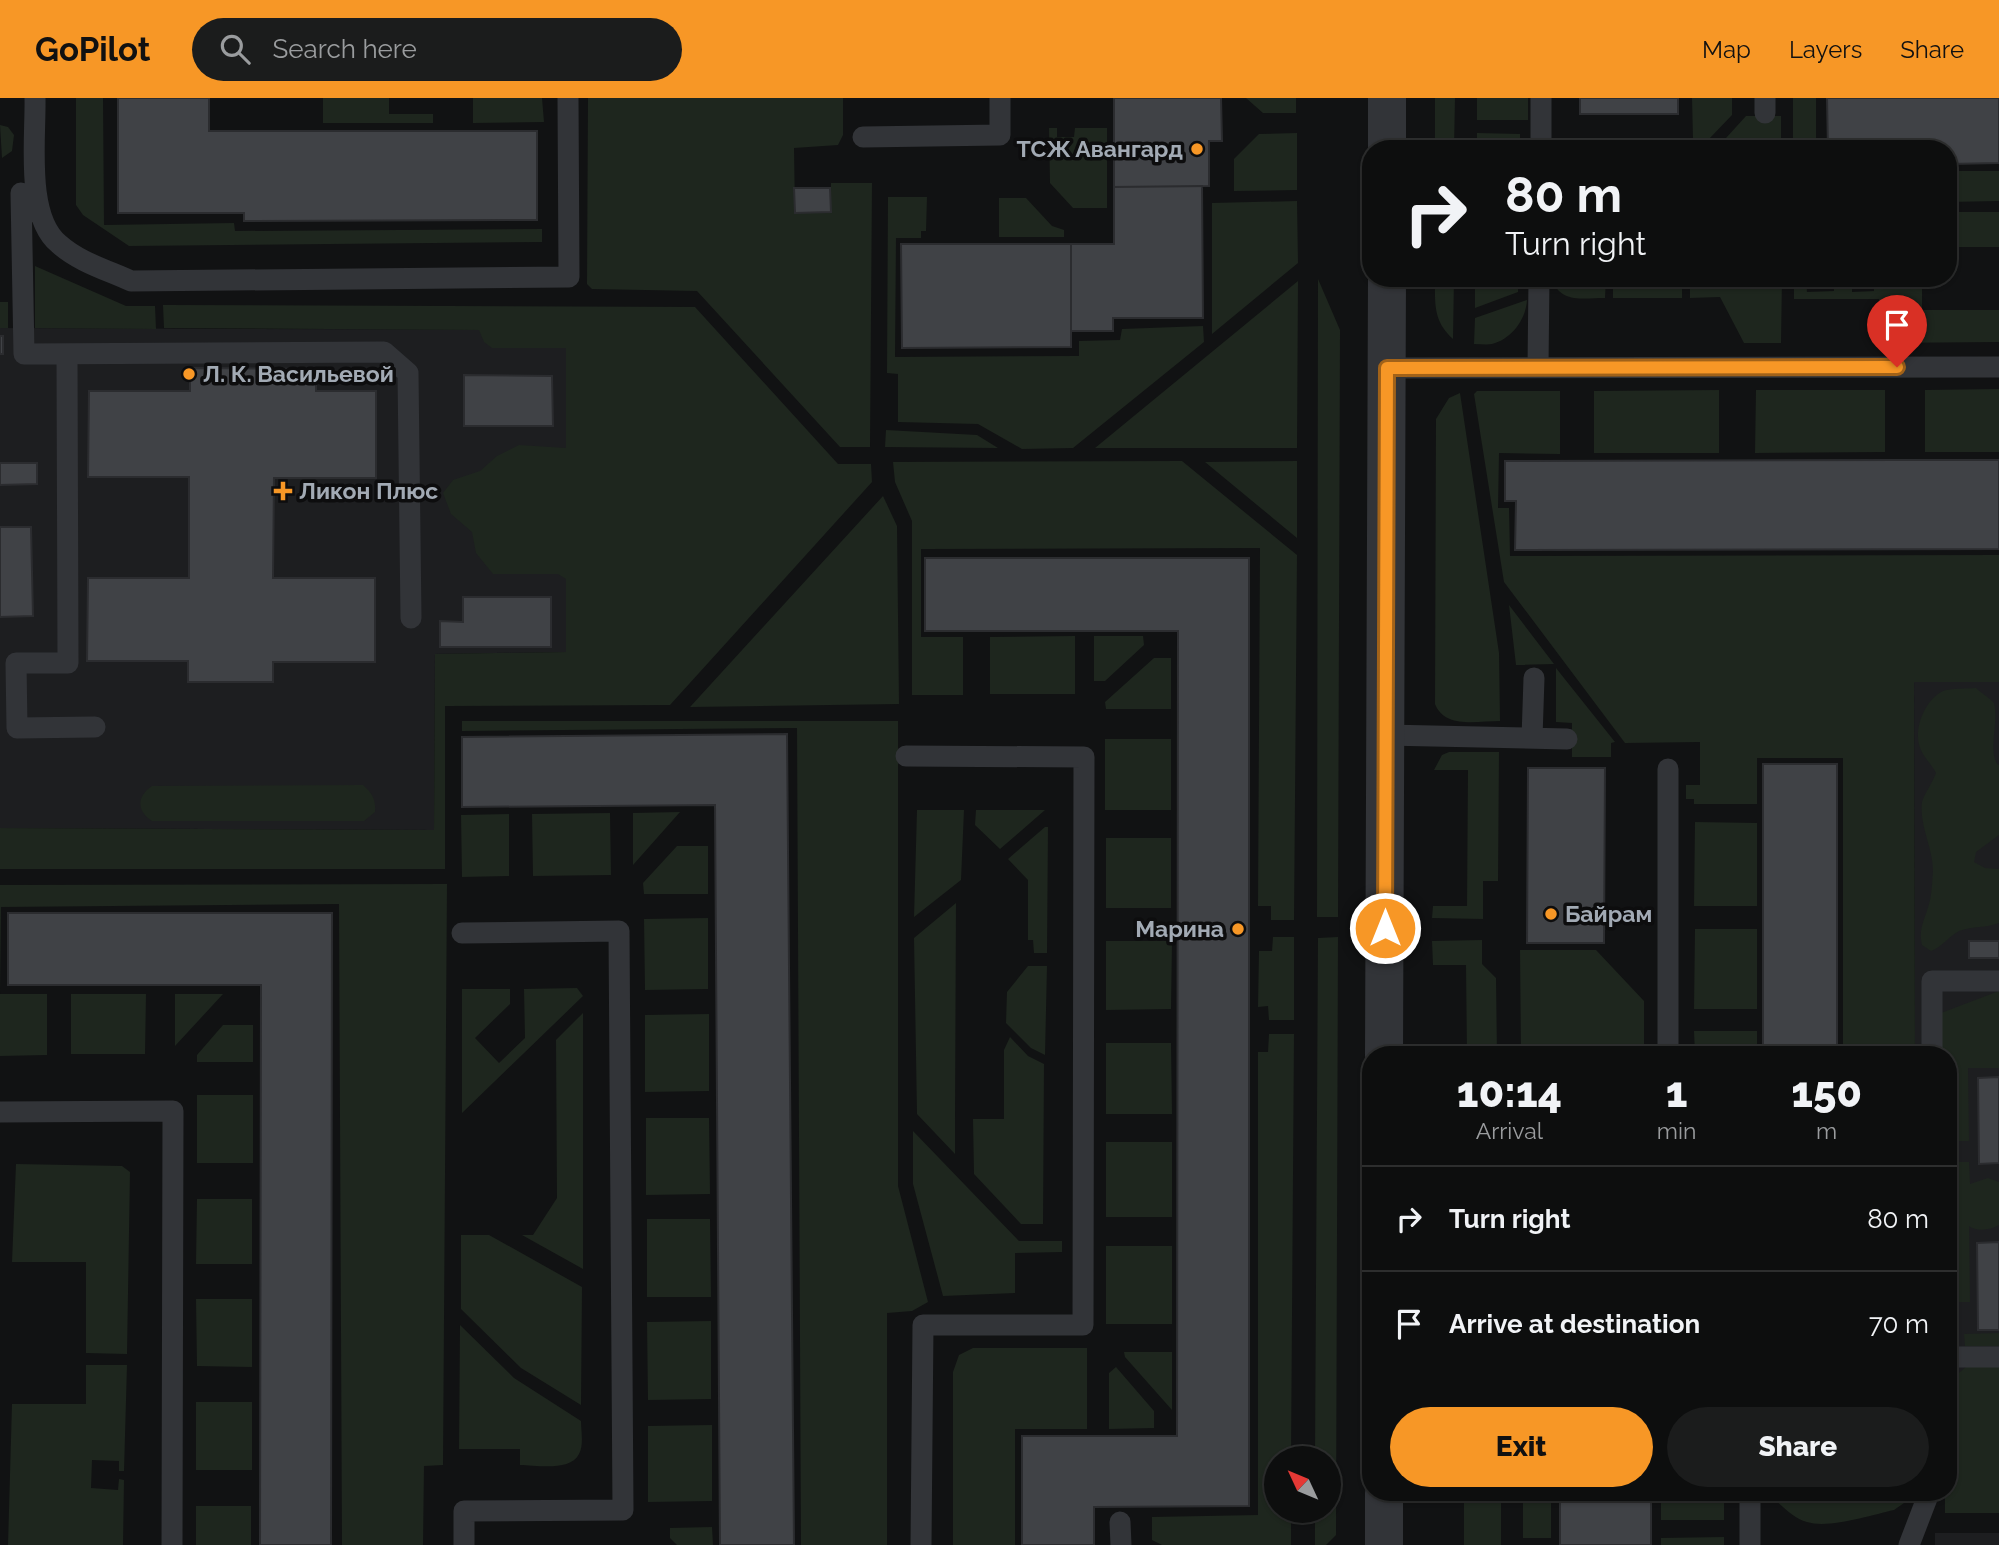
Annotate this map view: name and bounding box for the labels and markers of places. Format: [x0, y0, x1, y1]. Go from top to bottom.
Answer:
place label: ТСЖ Авангард [1017, 135, 1183, 162]
marker: ТСЖ Авангард [1189, 141, 1205, 157]
pin [1867, 295, 1927, 367]
place label: Л. К. Васильевой [203, 360, 394, 387]
marker: Л. К. Васильевой [181, 366, 197, 382]
place label: Ликон Плюс [299, 477, 438, 504]
marker: Ликон Плюс [273, 481, 293, 501]
place label: Байрам [1565, 900, 1652, 927]
marker: Байрам [1543, 906, 1559, 922]
place label: Марина [1135, 915, 1224, 942]
marker: Марина [1230, 921, 1246, 937]

